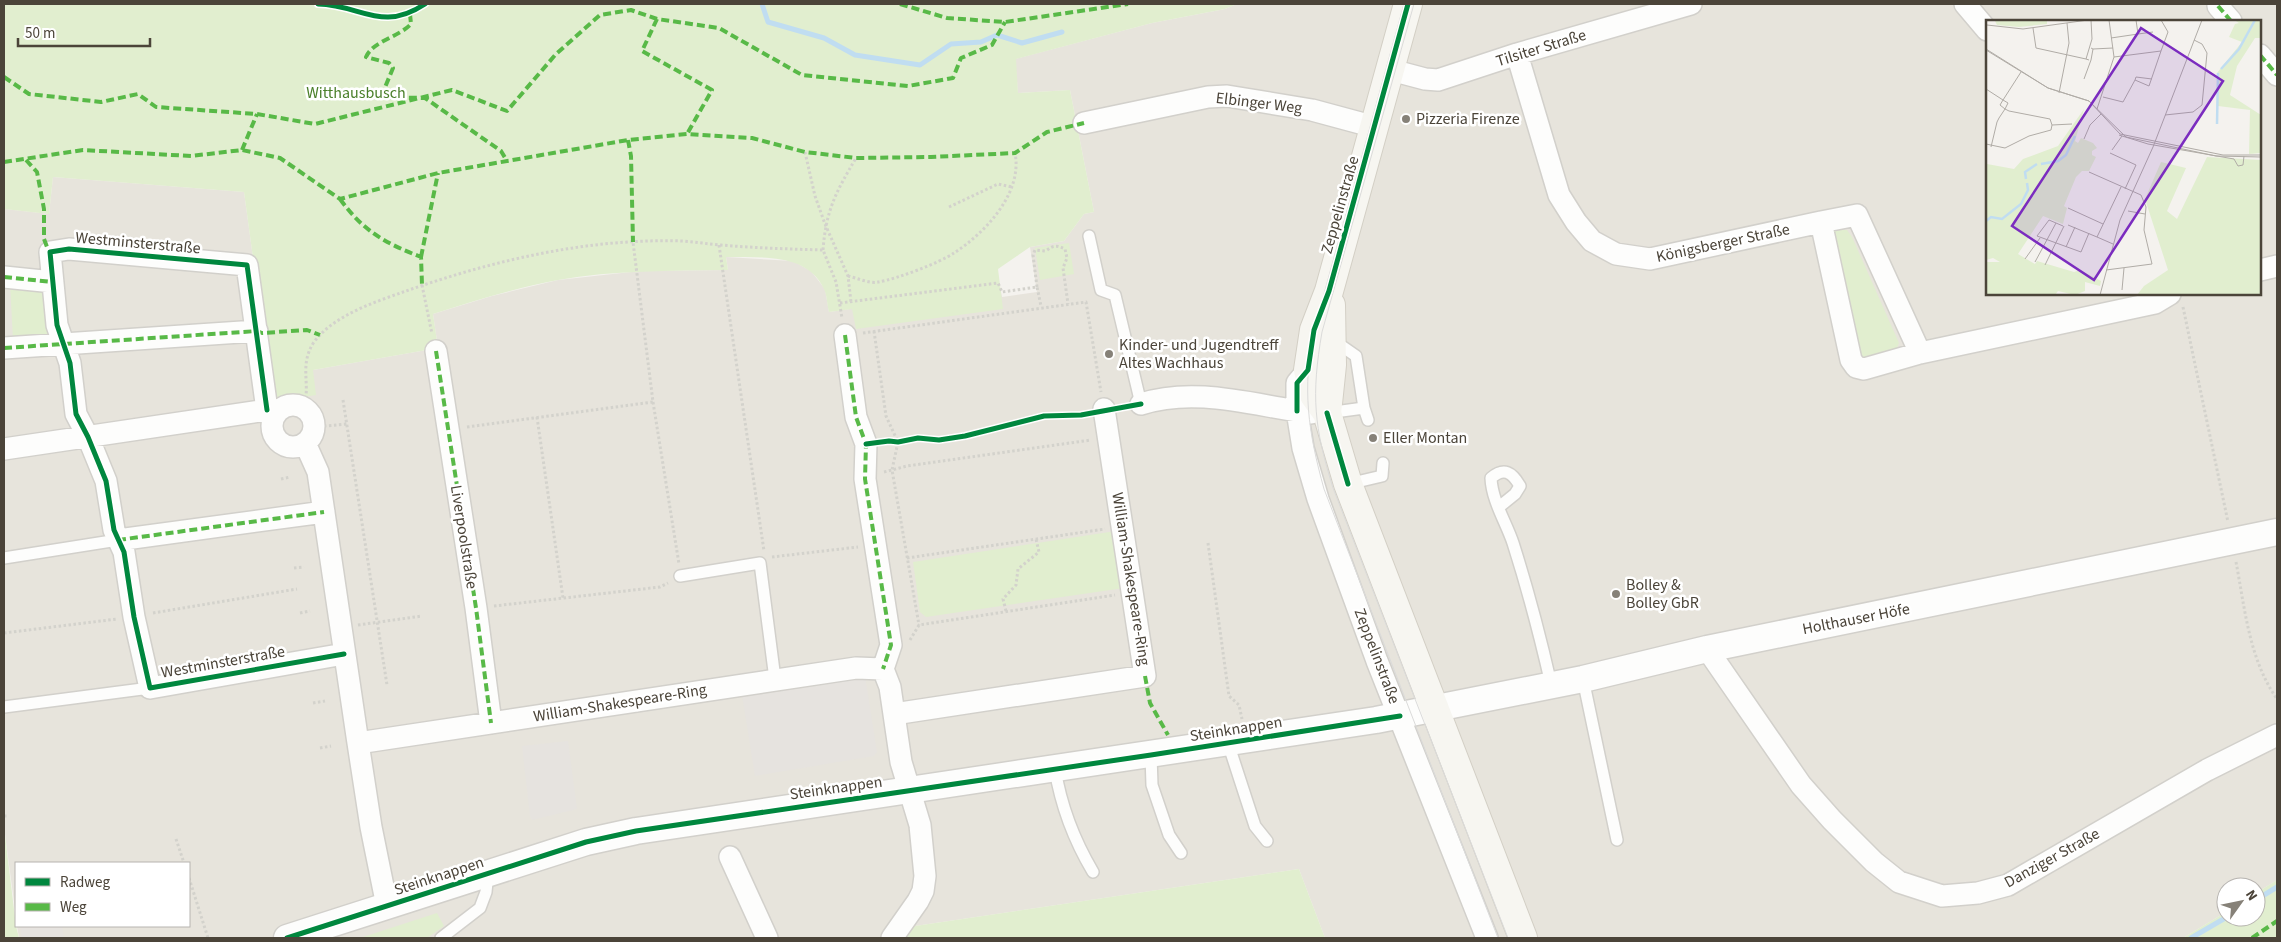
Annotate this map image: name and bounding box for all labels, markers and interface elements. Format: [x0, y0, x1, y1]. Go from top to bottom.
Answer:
scale bar [18, 15, 150, 47]
inset map [1986, 20, 2261, 295]
text: 50 m [25, 23, 55, 44]
street label: Tilsiter Straße [1493, 24, 1589, 72]
park label: Witthausbusch [306, 82, 406, 104]
street label: Elbinger Weg [1214, 87, 1304, 119]
place label: Pizzeria Firenze [1416, 108, 1520, 130]
marker: Pizzeria Firenze [1400, 113, 1412, 125]
street label: Zeppelinstraße [1316, 153, 1364, 257]
street label: Königsberger Straße [1654, 218, 1792, 268]
street label: Westminsterstraße [75, 227, 201, 259]
place label: Kinder- und Jugendtreff Altes Wachhaus [1119, 334, 1279, 374]
marker: Kinder- und Jugendtreff Altes Wachhaus [1103, 348, 1115, 360]
place label: Eller Montan [1383, 427, 1467, 449]
marker: Eller Montan [1367, 432, 1379, 444]
street label: Liverpoolstraße [445, 483, 483, 591]
street label: William-Shakespeare-Ring [1106, 491, 1156, 667]
place label: Bolley & Bolley GbR [1626, 574, 1699, 614]
marker: Bolley & Bolley GbR [1610, 588, 1622, 600]
street label: Holthauser Höfe [1800, 598, 1912, 640]
street label: Zeppelinstraße [1349, 605, 1405, 707]
street label: Westminsterstraße [159, 640, 287, 684]
street label: William-Shakespeare-Ring [532, 678, 708, 728]
street label: Steinknappen [1188, 711, 1284, 747]
street label: Steinknappen [788, 771, 884, 805]
street label: Danziger Straße [2000, 823, 2104, 893]
street label: Steinknappen [391, 851, 487, 901]
legend [15, 862, 190, 927]
text: Radweg [60, 872, 110, 893]
north arrow [2216, 877, 2266, 927]
text: N [2240, 886, 2262, 905]
text: Weg [60, 897, 87, 918]

